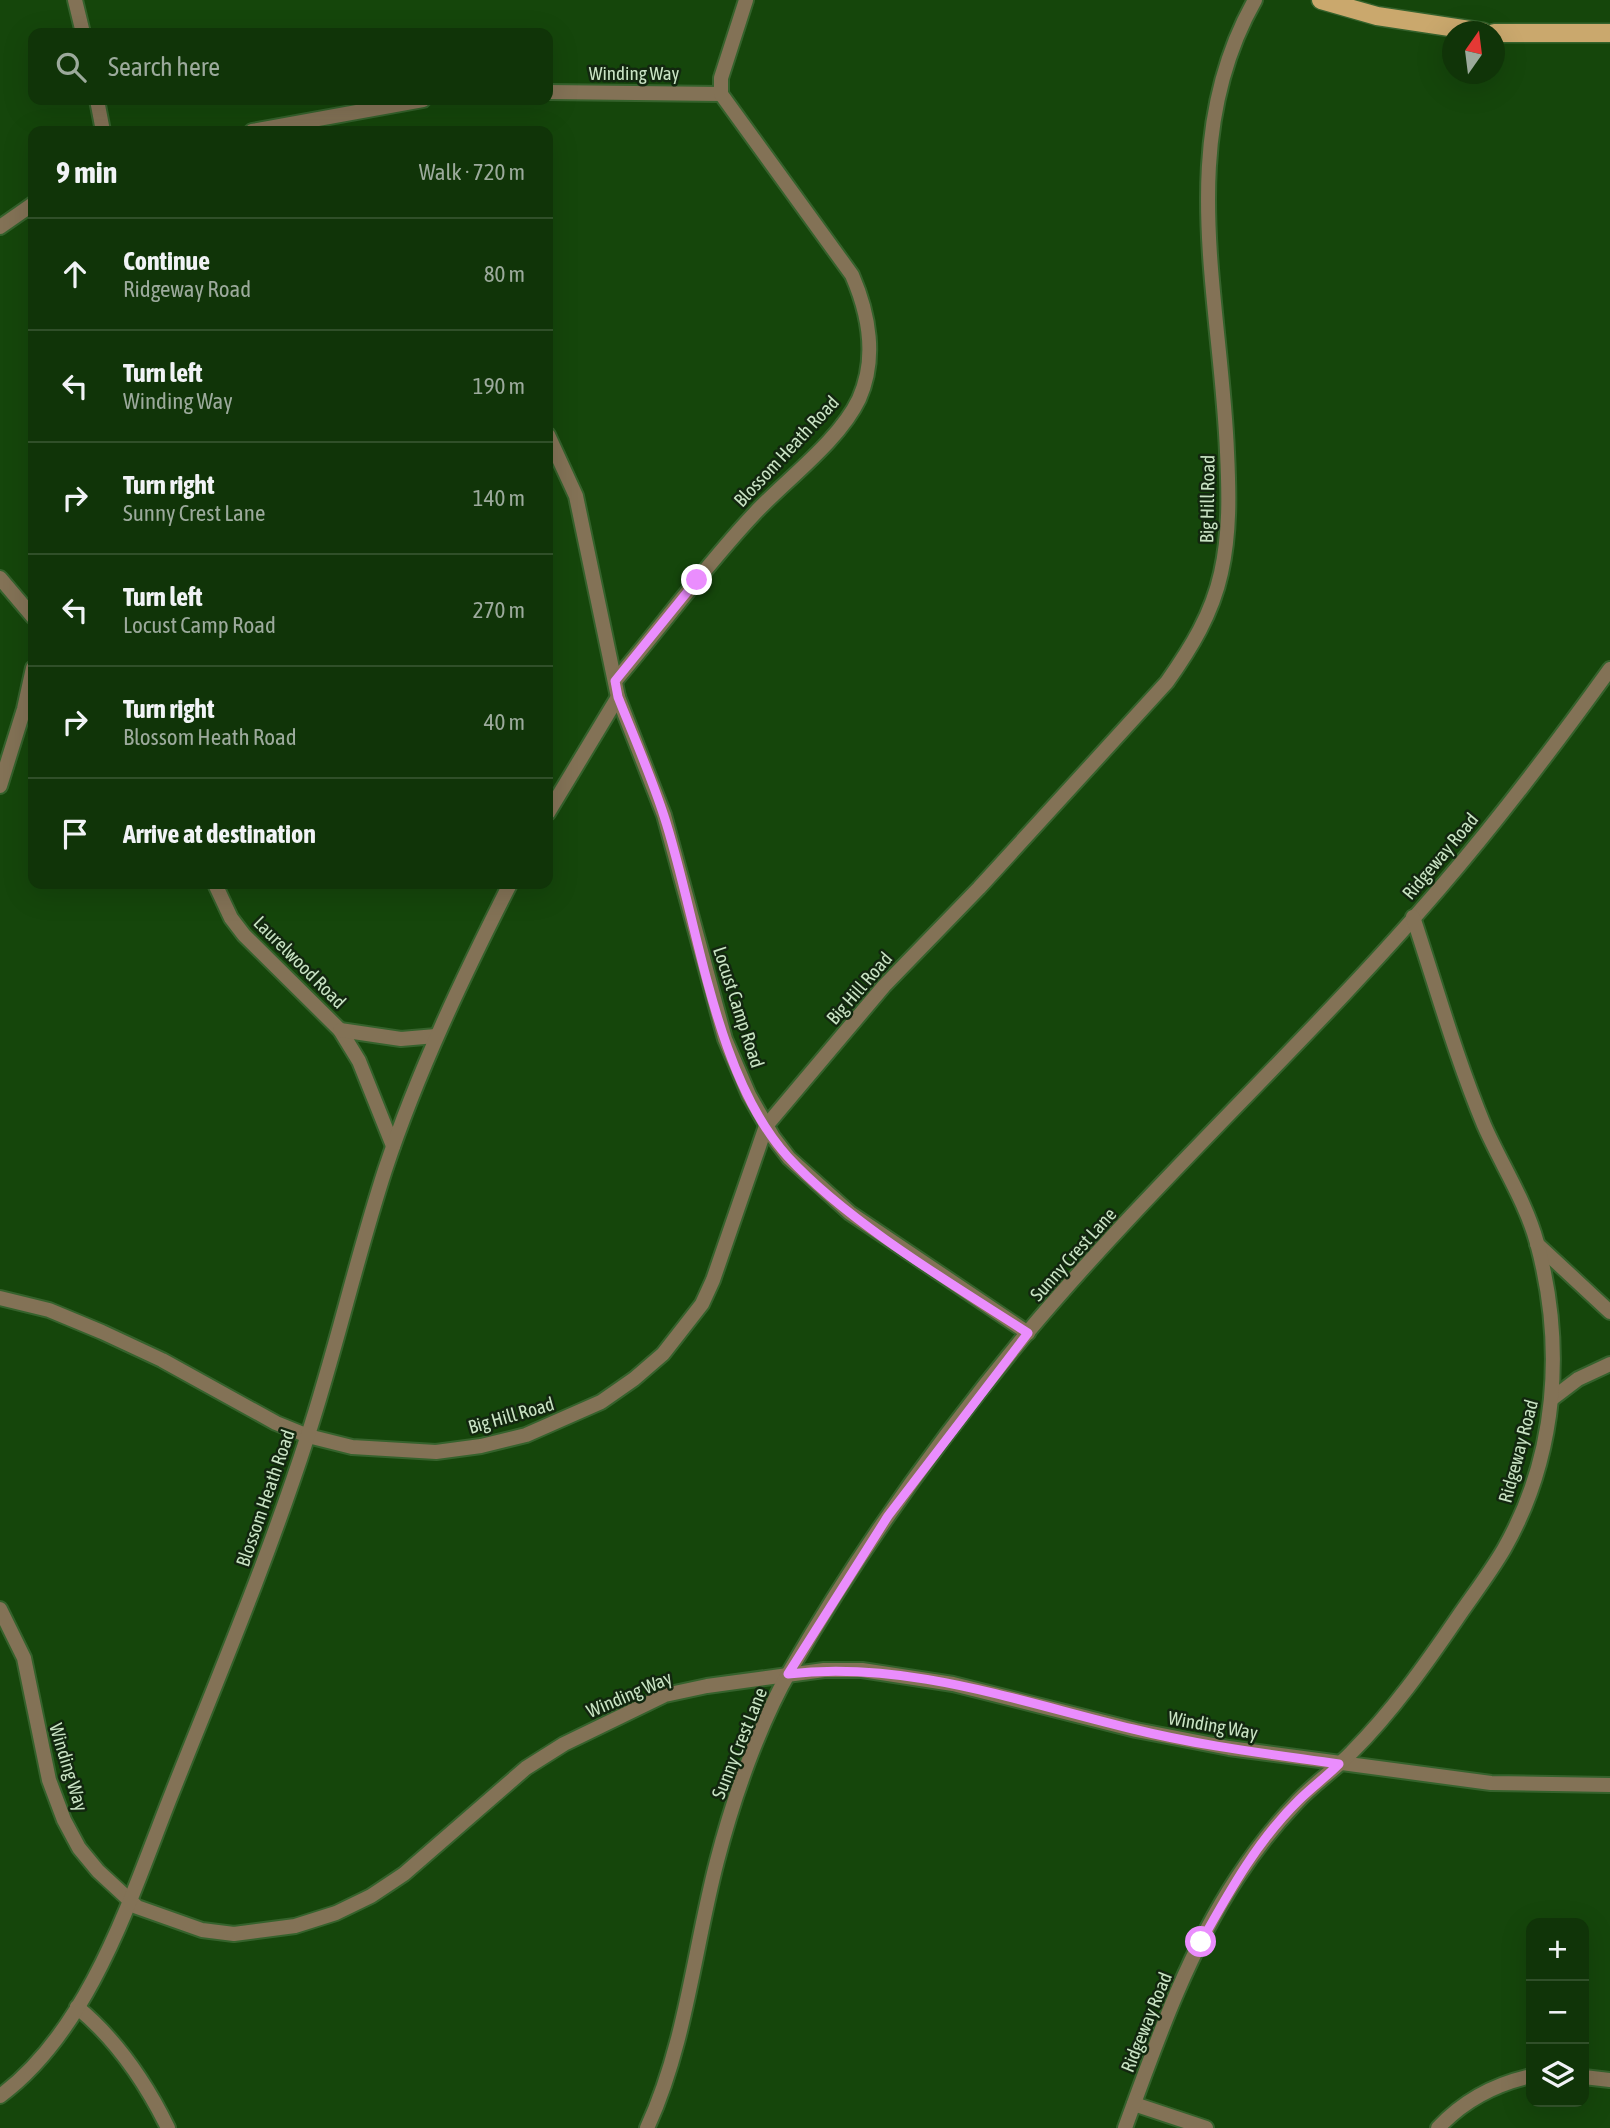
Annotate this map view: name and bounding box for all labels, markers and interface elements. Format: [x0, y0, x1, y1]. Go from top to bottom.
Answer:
north arrow [1442, 21, 1505, 84]
search box [28, 28, 553, 105]
icon: search [52, 48, 90, 86]
text: Search here [108, 52, 220, 82]
street label: Winding Way [589, 62, 679, 84]
text: 9 min [56, 155, 117, 189]
text: Walk · 720 m [419, 159, 525, 185]
text: Continue [123, 246, 210, 276]
icon: ahead [56, 255, 94, 293]
text: 80 m [484, 261, 525, 287]
text: Ridgeway Road [123, 276, 251, 302]
text: Turn left [123, 358, 203, 388]
icon: left [56, 367, 94, 405]
text: 190 m [473, 373, 525, 399]
text: Winding Way [123, 388, 233, 414]
street label: Blossom Heath Road [729, 391, 843, 511]
street label: Big Hill Road [1195, 455, 1219, 543]
text: Turn right [123, 470, 214, 500]
icon: right [56, 479, 94, 517]
text: 140 m [473, 485, 525, 511]
text: Sunny Crest Lane [123, 500, 265, 526]
route end [681, 564, 712, 595]
text: Turn left [123, 582, 203, 612]
icon: left [56, 591, 94, 629]
text: 270 m [473, 597, 525, 623]
text: Locust Camp Road [123, 612, 276, 638]
text: Turn right [123, 694, 214, 724]
icon: right [56, 703, 94, 741]
text: 40 m [484, 709, 525, 735]
text: Blossom Heath Road [123, 724, 297, 750]
street label: Ridgeway Road [1398, 808, 1482, 904]
icon: arrive [56, 815, 94, 853]
text: Arrive at destination [123, 819, 316, 849]
street label: Laurelwood Road [249, 911, 351, 1013]
street label: Locust Camp Road [709, 944, 769, 1070]
street label: Big Hill Road [822, 947, 896, 1029]
street label: Sunny Crest Lane [1025, 1203, 1121, 1305]
street label: Big Hill Road [465, 1392, 557, 1438]
street label: Ridgeway Road [1494, 1397, 1542, 1505]
street label: Blossom Heath Road [231, 1427, 299, 1569]
street label: Winding Way [583, 1666, 675, 1722]
street label: Sunny Crest Lane [707, 1684, 771, 1802]
street label: Winding Way [1166, 1706, 1260, 1744]
street label: Winding Way [45, 1720, 93, 1814]
map controls [1526, 1918, 1589, 2107]
button: + [1526, 1918, 1589, 1981]
route start [1185, 1926, 1216, 1957]
street label: Ridgeway Road [1116, 1969, 1176, 2075]
button: − [1526, 1981, 1589, 2044]
button: layers [1526, 2044, 1589, 2107]

